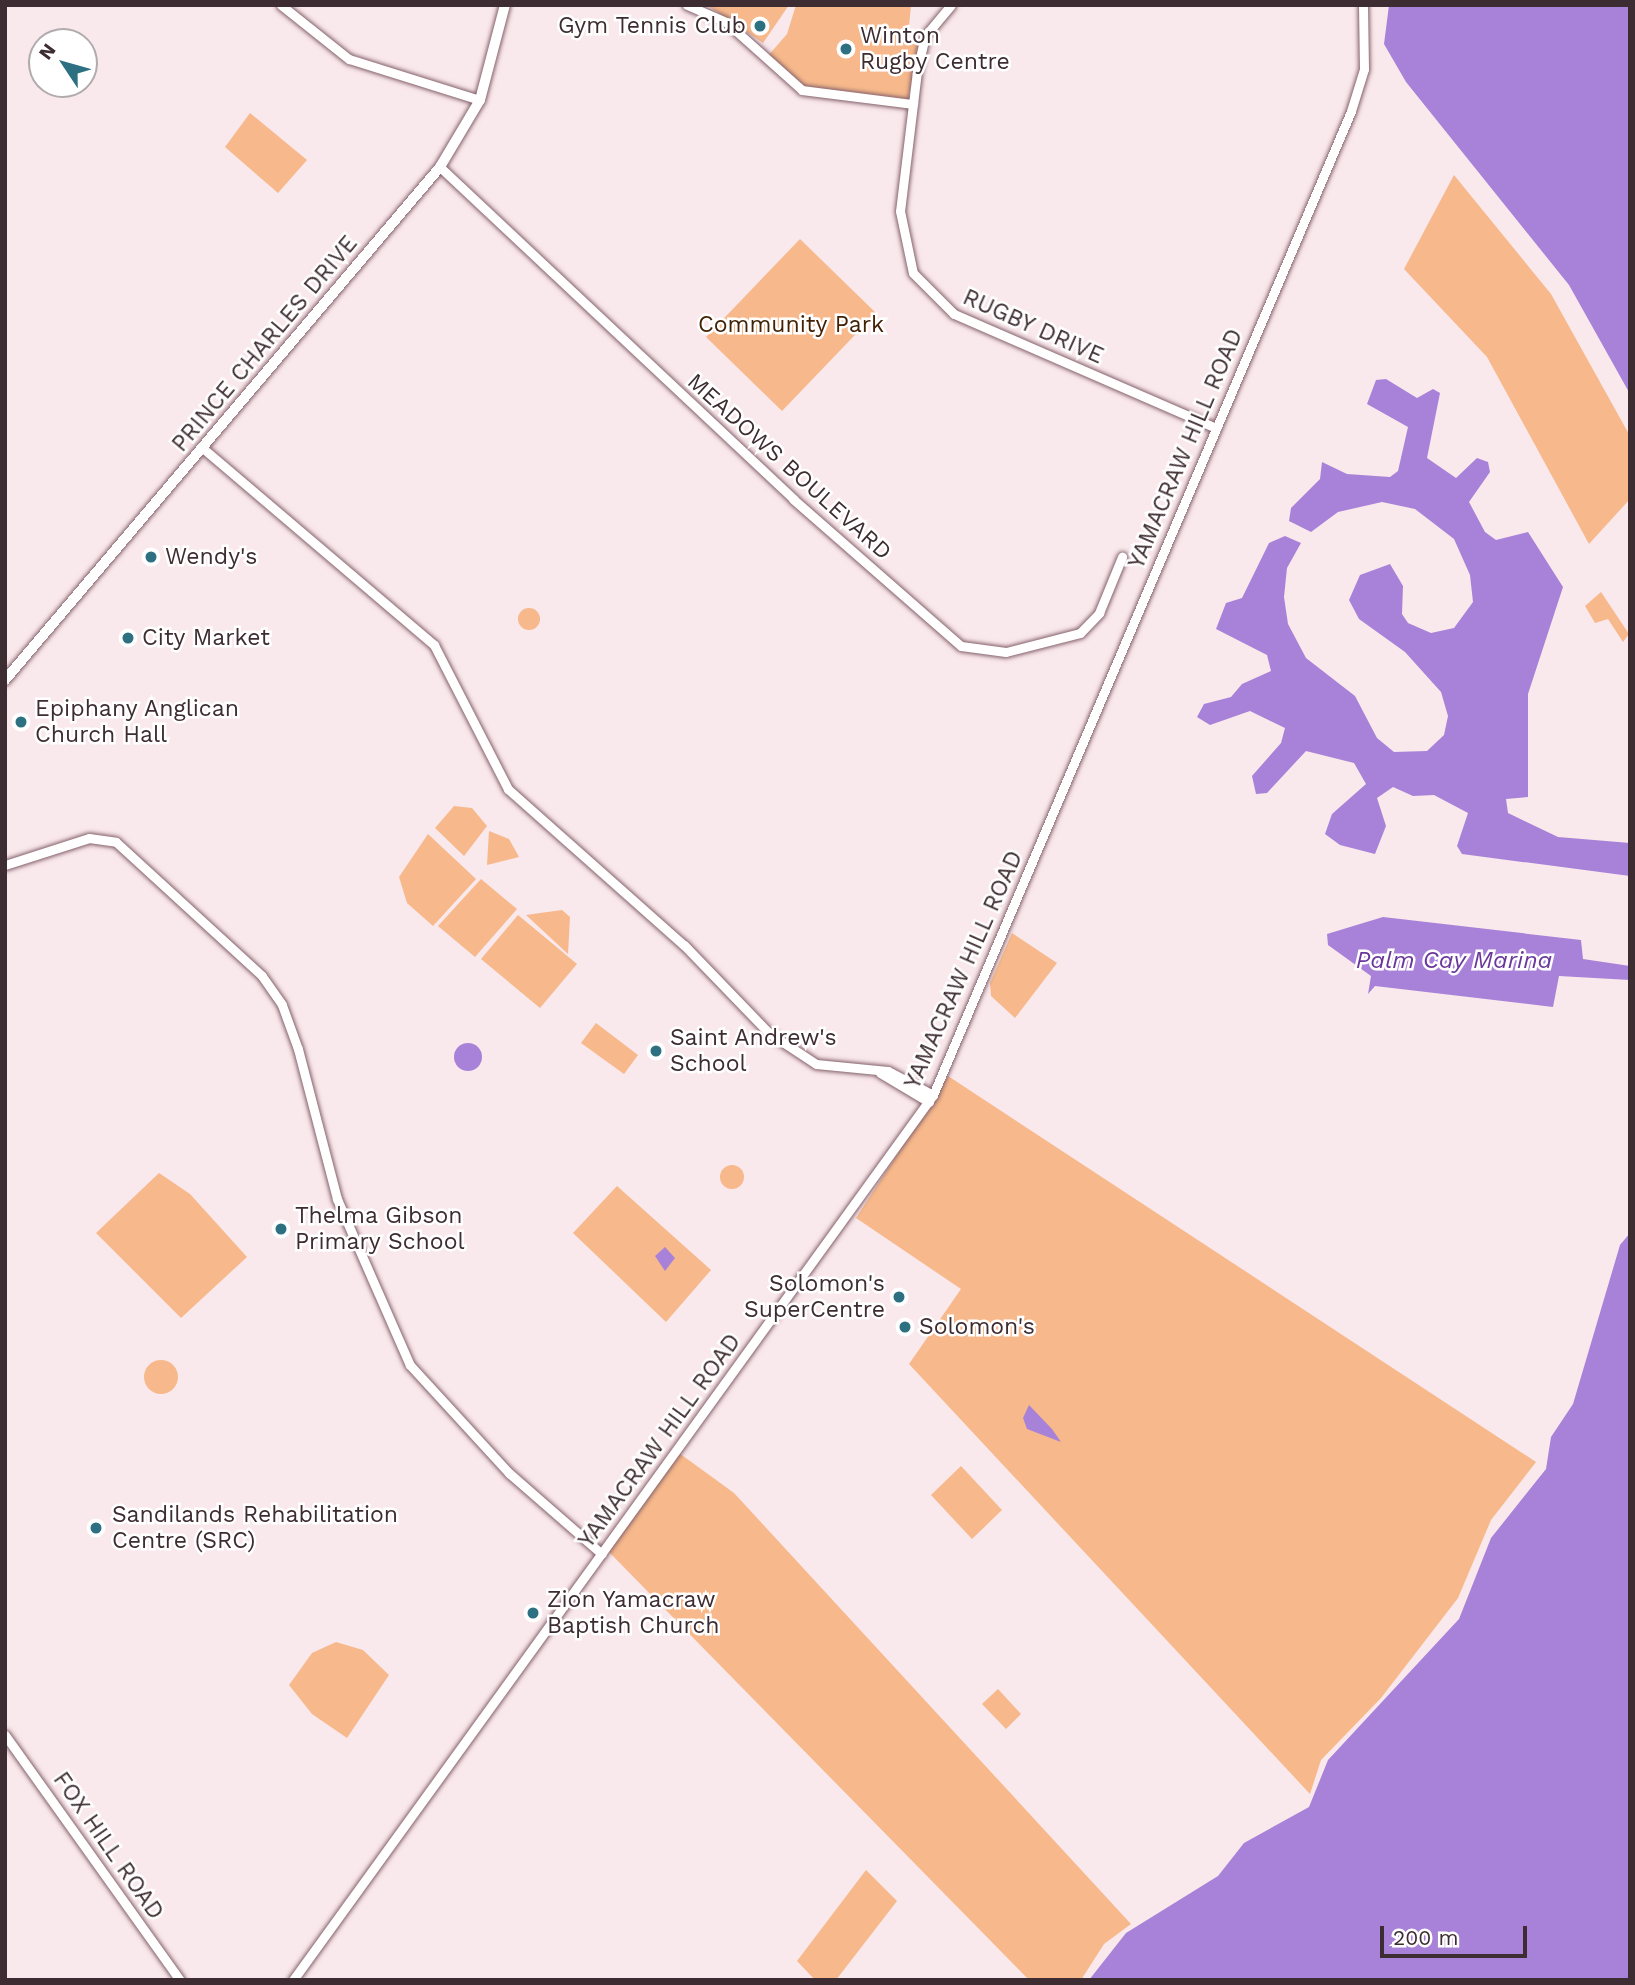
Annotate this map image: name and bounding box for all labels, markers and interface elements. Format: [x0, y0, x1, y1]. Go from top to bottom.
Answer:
place label: Gym Tennis Club [557, 12, 746, 40]
marker: Gym Tennis Club [752, 18, 768, 34]
place label: Winton Rugby Centre [860, 22, 1010, 76]
north arrow [28, 28, 98, 98]
text: N [34, 39, 61, 64]
marker: Winton Rugby Centre [838, 41, 854, 57]
street label: PRINCE CHARLES DRIVE [166, 230, 364, 458]
street label: RUGBY DRIVE [958, 283, 1108, 371]
park label: Community Park [698, 311, 884, 339]
street label: YAMACRAW HILL ROAD [1123, 324, 1249, 574]
street label: MEADOWS BOULEVARD [681, 368, 897, 566]
place label: Wendy's [165, 543, 257, 571]
marker: Wendy's [143, 549, 159, 565]
place label: City Market [142, 624, 270, 652]
marker: City Market [120, 630, 136, 646]
place label: Epiphany Anglican Church Hall [35, 695, 240, 749]
marker: Epiphany Anglican Church Hall [13, 714, 29, 730]
street label: YAMACRAW HILL ROAD [899, 846, 1029, 1094]
water label: Palm Cay Marina [1355, 947, 1553, 975]
place label: Saint Andrew's School [670, 1024, 837, 1078]
marker: Saint Andrew's School [648, 1043, 664, 1059]
place label: Thelma Gibson Primary School [295, 1202, 465, 1256]
marker: Thelma Gibson Primary School [273, 1221, 289, 1237]
place label: Solomon's SuperCentre [744, 1270, 885, 1324]
marker: Solomon's SuperCentre [891, 1289, 907, 1305]
place label: Solomon's [919, 1313, 1035, 1341]
marker: Solomon's [897, 1319, 913, 1335]
street label: YAMACRAW HILL ROAD [573, 1328, 747, 1554]
place label: Sandilands Rehabilitation Centre (SRC) [112, 1501, 398, 1555]
marker: Sandilands Rehabilitation Centre (SRC) [86, 1518, 106, 1538]
place label: Zion Yamacraw Baptish Church [547, 1586, 720, 1640]
marker: Zion Yamacraw Baptish Church [525, 1605, 541, 1621]
street label: FOX HILL ROAD [47, 1767, 169, 1925]
scale bar [1383, 1912, 1530, 1956]
text: 200 m [1393, 1925, 1459, 1950]

